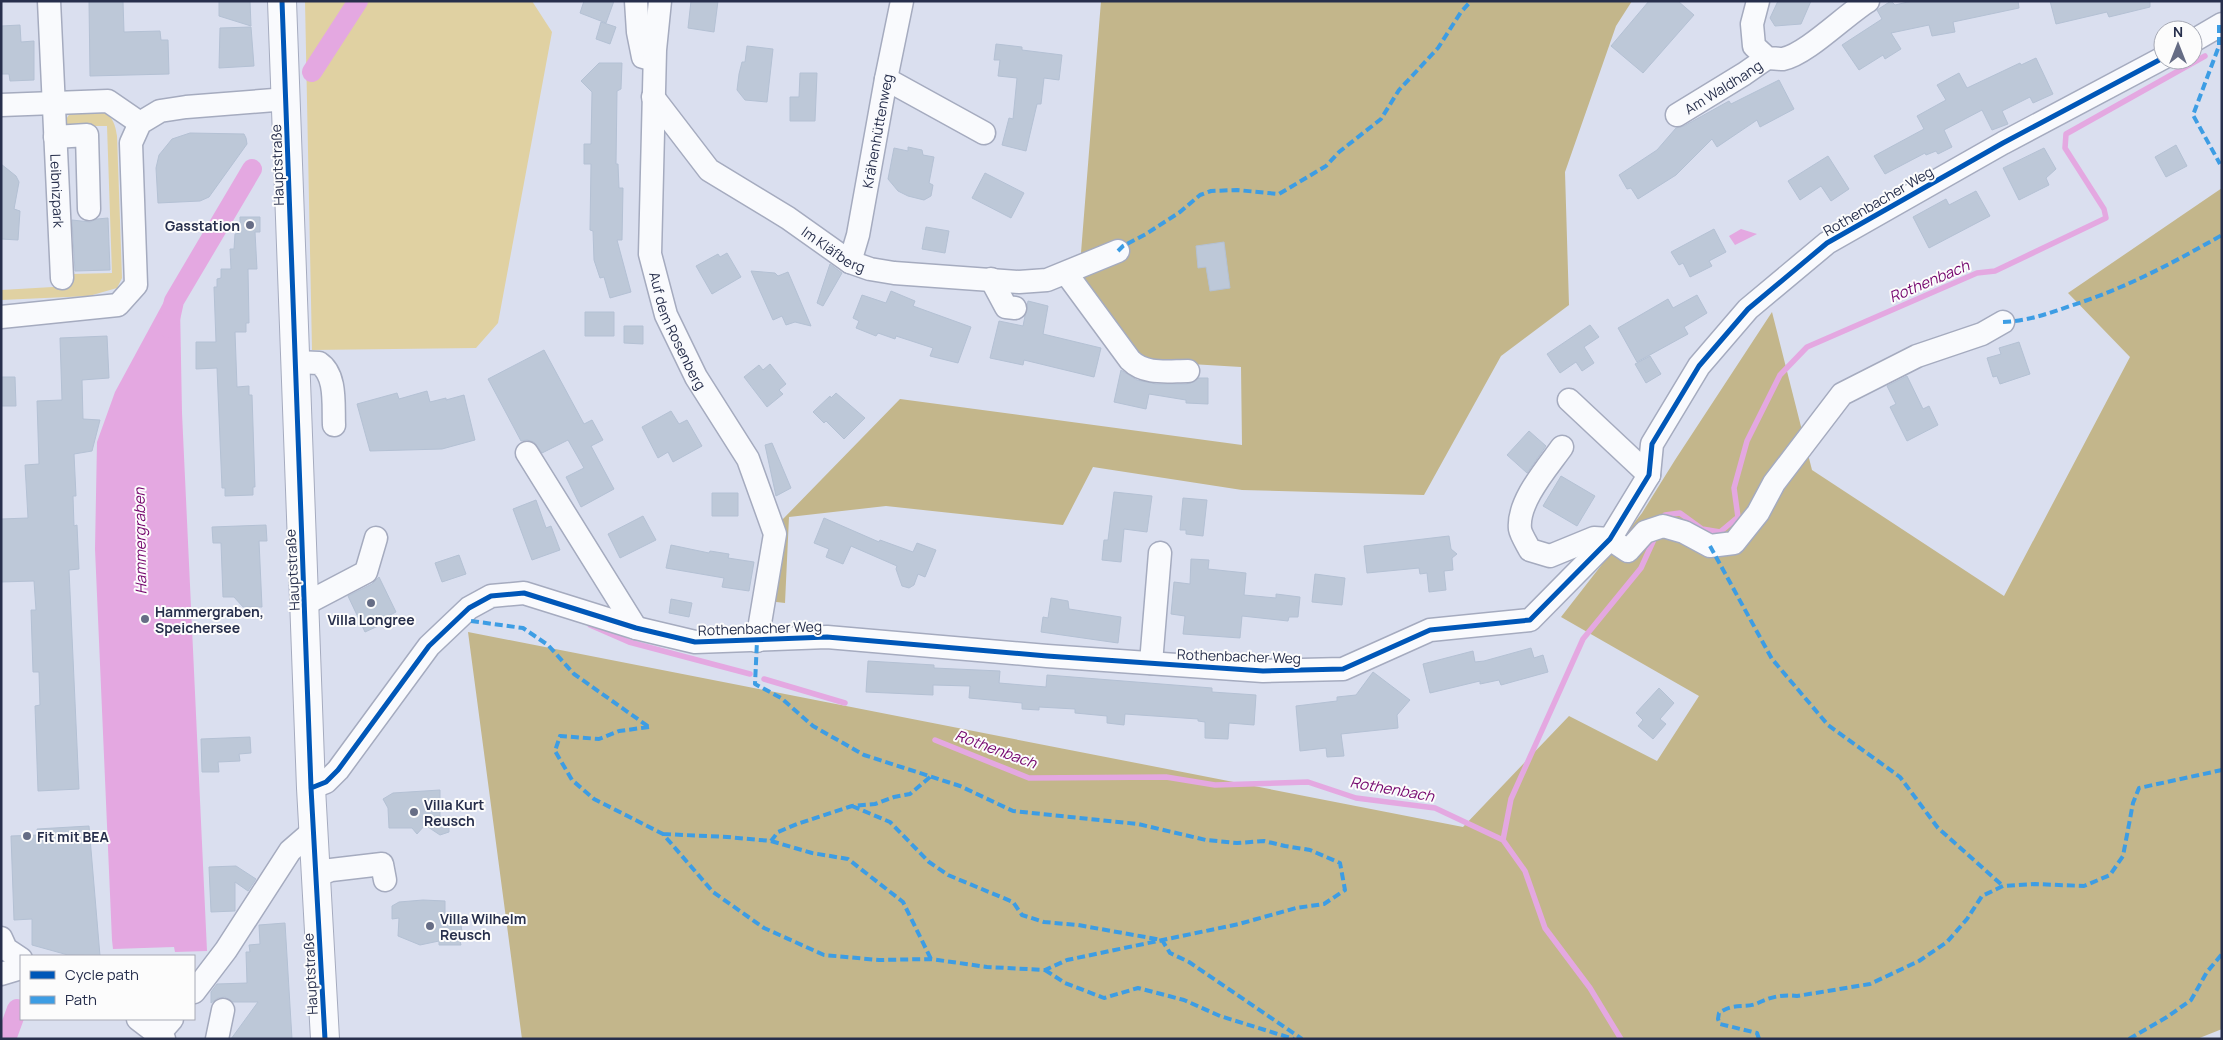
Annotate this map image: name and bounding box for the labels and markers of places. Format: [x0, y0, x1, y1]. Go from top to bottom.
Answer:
place label: Gasstation [165, 216, 240, 235]
marker: Gasstation [244, 219, 256, 231]
marker: Villa Longree [365, 597, 377, 609]
place label: Hammergraben, Speichersee [155, 602, 264, 637]
place label: Villa Longree [327, 610, 415, 629]
marker: Hammergraben, Speichersee [139, 613, 151, 625]
place label: Villa Kurt Reusch [424, 795, 484, 830]
marker: Villa Kurt Reusch [408, 806, 420, 818]
place label: Fit mit BEA [37, 827, 110, 846]
marker: Fit mit BEA [21, 830, 33, 842]
place label: Villa Wilhelm Reusch [440, 909, 526, 944]
marker: Villa Wilhelm Reusch [424, 920, 436, 932]

